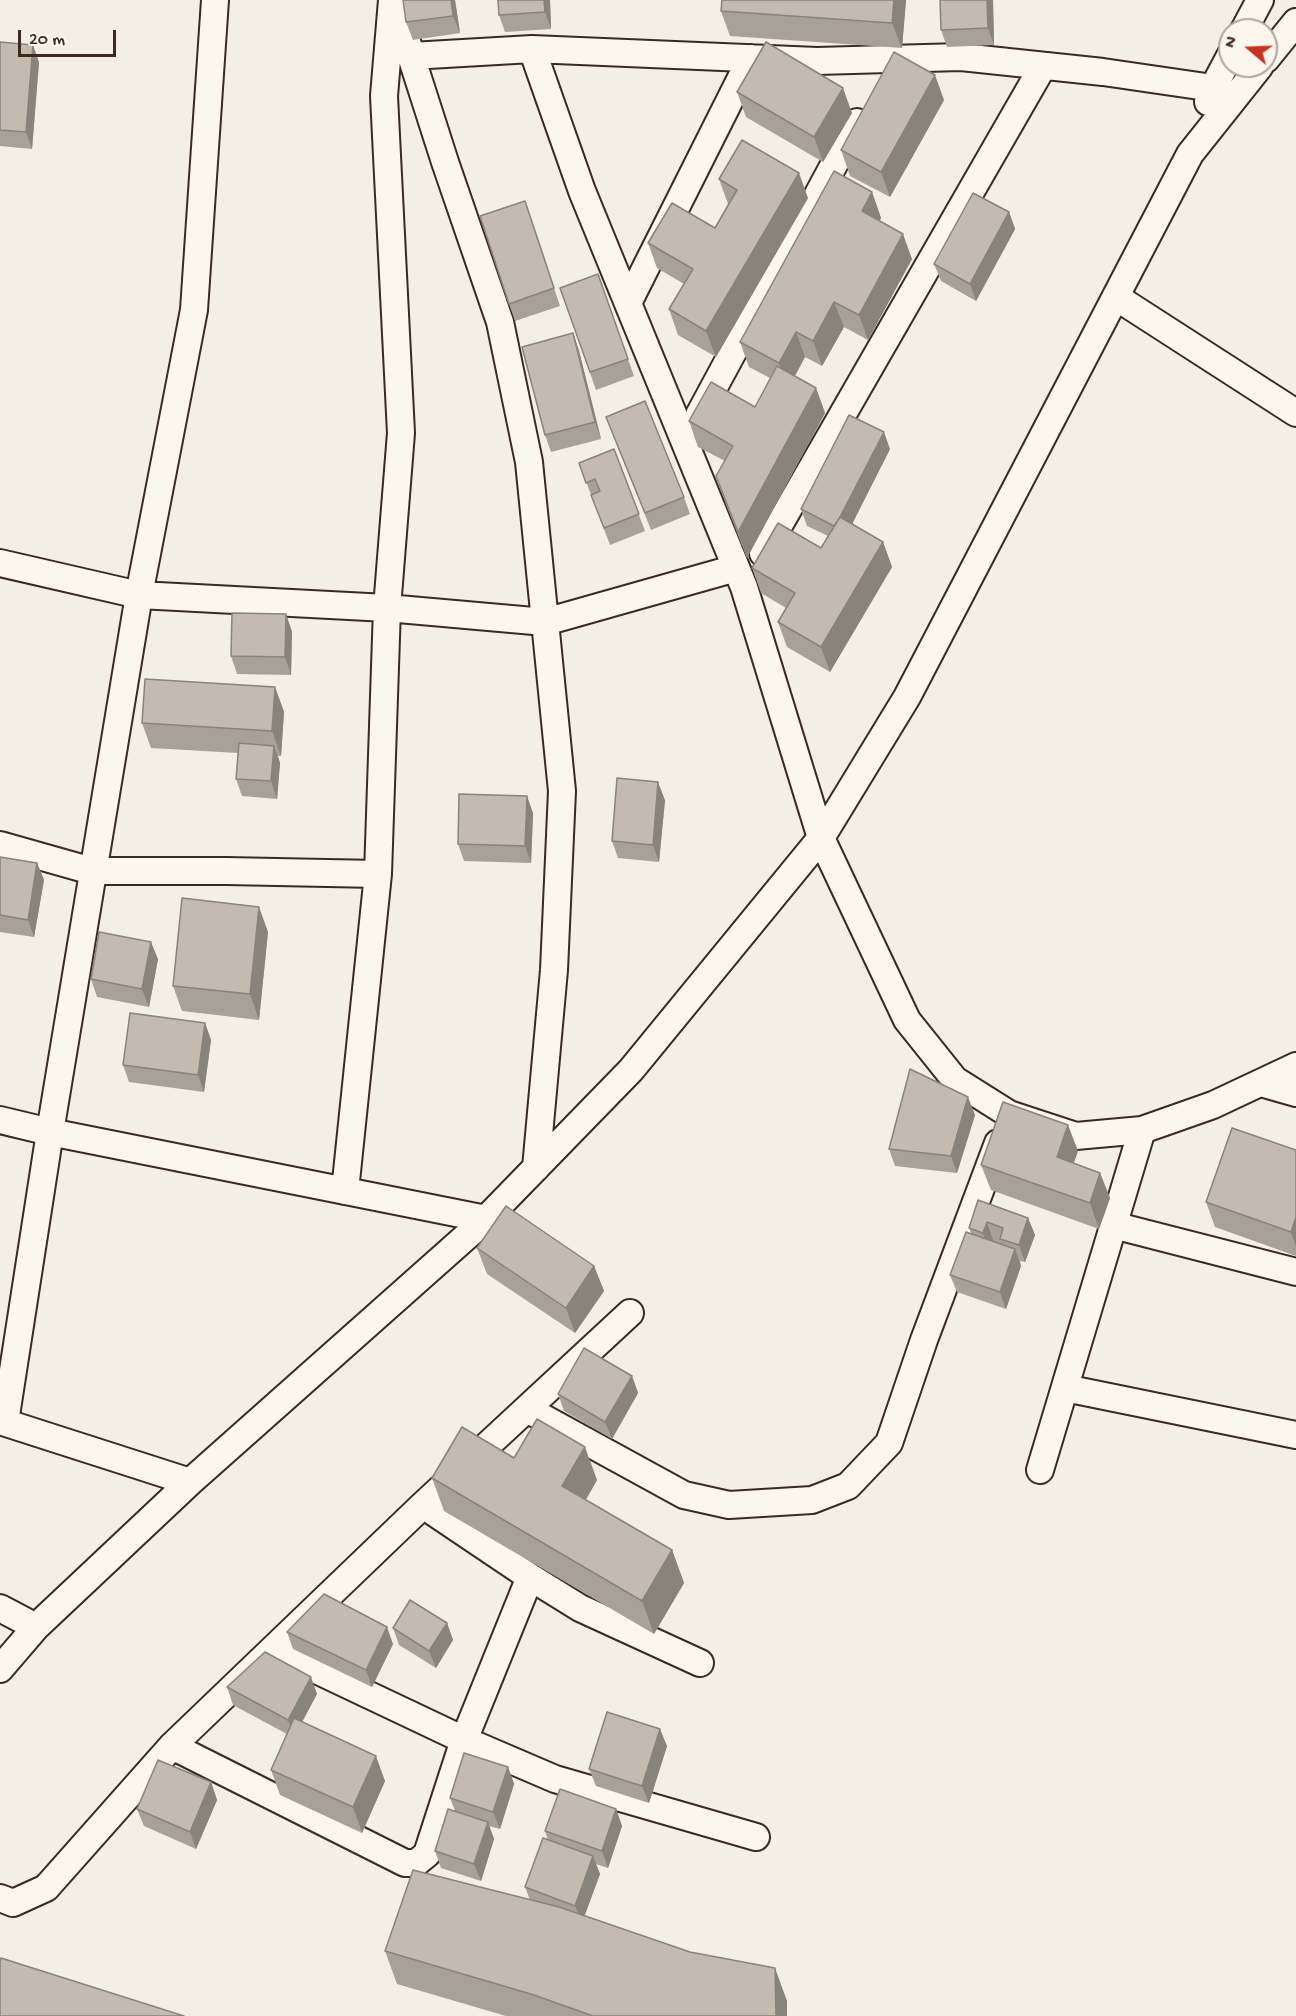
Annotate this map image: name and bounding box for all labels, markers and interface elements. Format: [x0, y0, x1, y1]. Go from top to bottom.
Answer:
scale bar [21, 18, 118, 56]
north arrow [1218, 18, 1278, 78]
text: 20 m [29, 30, 65, 51]
text: N [1222, 35, 1243, 51]

